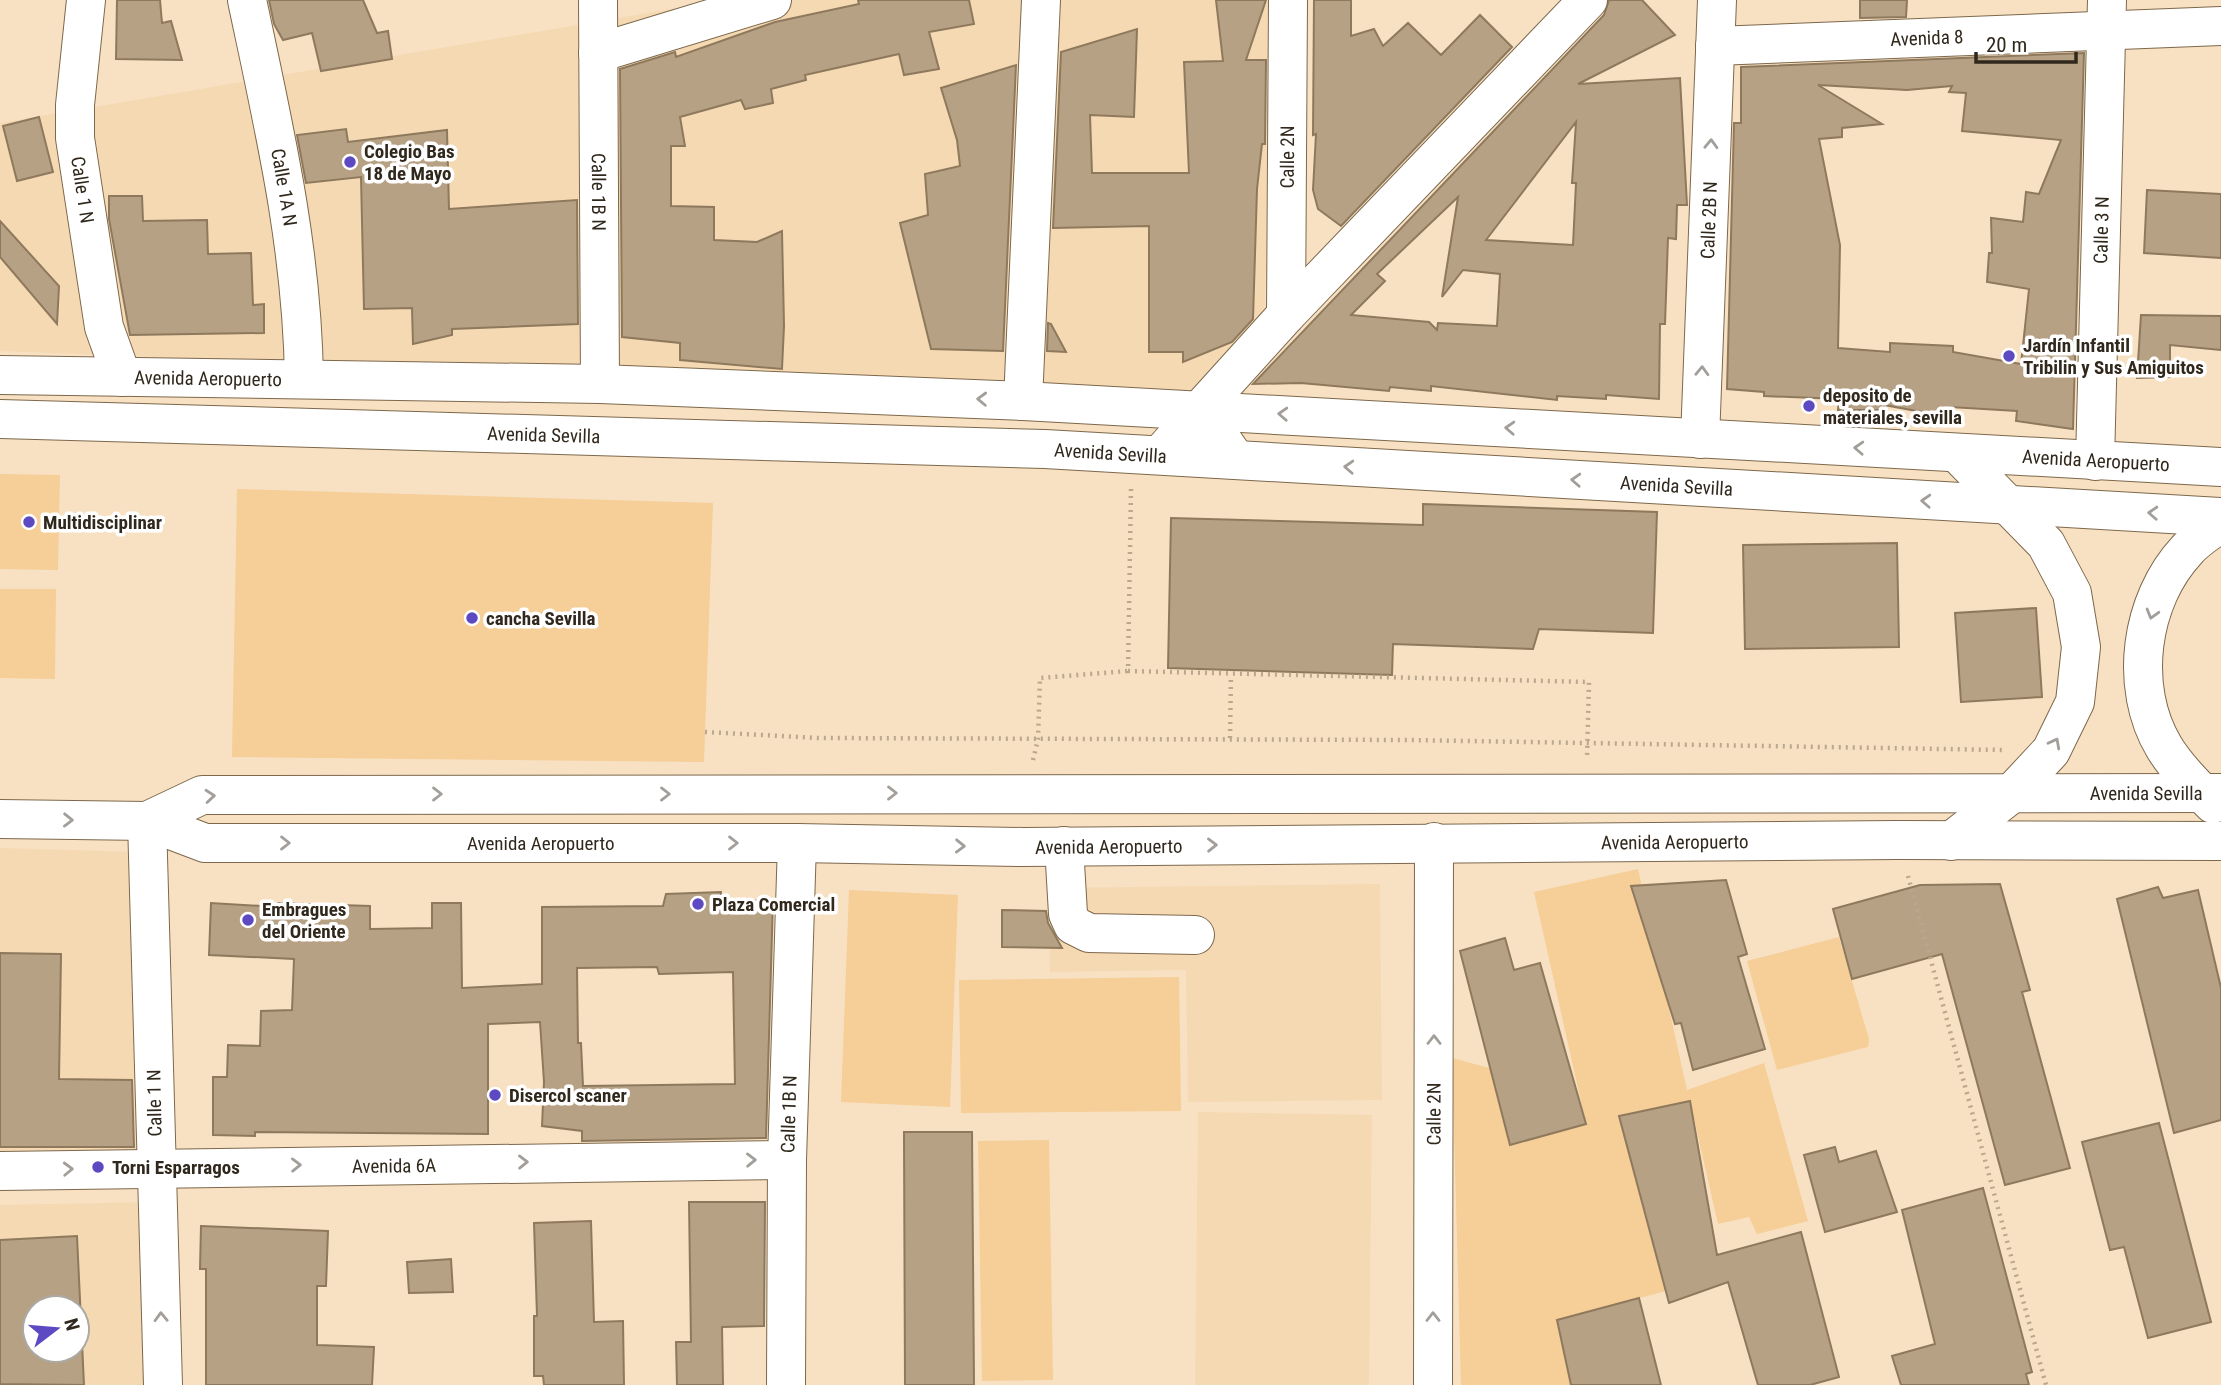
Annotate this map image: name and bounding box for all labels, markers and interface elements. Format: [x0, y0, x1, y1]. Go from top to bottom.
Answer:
scale bar [1976, 21, 2076, 65]
street label: Avenida 8 [1890, 25, 1964, 51]
text: 20 m [1986, 33, 2027, 57]
street label: Calle 2N [1276, 125, 1299, 189]
one-way arrow [1703, 138, 1718, 149]
place label: Colegio Bas 18 de Mayo [364, 140, 455, 185]
street label: Calle 1A N [266, 147, 302, 228]
street label: Calle 1B N [587, 153, 610, 231]
marker: Colegio Bas 18 de Mayo [342, 154, 358, 170]
street label: Calle 1 N [66, 155, 99, 225]
street label: Calle 2B N [1696, 181, 1722, 260]
street label: Calle 3 N [2089, 196, 2114, 264]
place label: Jardín Infantil Tribilin y Sus Amiguitos [2023, 334, 2204, 379]
marker: Jardín Infantil Tribilin y Sus Amiguitos [2001, 348, 2017, 364]
one-way arrow [1695, 365, 1710, 376]
street label: Avenida Aeropuerto [134, 366, 282, 391]
place label: deposito de materiales, sevilla [1823, 384, 1962, 429]
one-way arrow [976, 392, 987, 407]
marker: deposito de materiales, sevilla [1801, 398, 1817, 414]
one-way arrow [1277, 407, 1288, 422]
one-way arrow [1504, 420, 1515, 435]
street label: Avenida Sevilla [487, 422, 601, 448]
street label: Avenida Sevilla [1053, 439, 1167, 468]
one-way arrow [1854, 441, 1865, 456]
street label: Avenida Aeropuerto [2022, 445, 2170, 476]
one-way arrow [1343, 459, 1354, 474]
street label: Avenida Sevilla [1619, 471, 1734, 501]
one-way arrow [1571, 473, 1582, 488]
one-way arrow [1920, 494, 1931, 509]
one-way arrow [2147, 506, 2158, 521]
place label: Multidisciplinar [43, 511, 162, 534]
marker: Multidisciplinar [21, 514, 37, 530]
place label: cancha Sevilla [486, 607, 596, 630]
one-way arrow [2146, 608, 2160, 620]
marker: cancha Sevilla [464, 610, 480, 626]
one-way arrow [2046, 738, 2060, 750]
street label: Avenida Sevilla [2090, 782, 2203, 805]
one-way arrow [887, 785, 898, 801]
one-way arrow [432, 786, 443, 802]
one-way arrow [660, 786, 670, 802]
one-way arrow [205, 789, 216, 804]
one-way arrow [63, 812, 74, 828]
street label: Avenida Aeropuerto [1601, 830, 1749, 854]
street label: Avenida Aeropuerto [467, 832, 615, 855]
one-way arrow [280, 835, 291, 851]
one-way arrow [728, 835, 739, 851]
street label: Avenida Aeropuerto [1035, 835, 1183, 859]
one-way arrow [1207, 837, 1218, 852]
one-way arrow [956, 838, 966, 854]
place label: Plaza Comercial [712, 893, 835, 916]
marker: Plaza Comercial [690, 896, 706, 912]
place label: Embragues del Oriente [262, 898, 346, 943]
marker: Embragues del Oriente [240, 912, 256, 928]
one-way arrow [1426, 1035, 1442, 1045]
street label: Calle 1 N [142, 1069, 167, 1137]
street label: Calle 1B N [776, 1075, 802, 1153]
street label: Calle 2N [1422, 1082, 1446, 1146]
place label: Disercol scaner [509, 1084, 627, 1107]
marker: Disercol scaner [487, 1087, 503, 1103]
one-way arrow [746, 1152, 756, 1168]
street label: Avenida 6A [352, 1154, 436, 1178]
one-way arrow [518, 1154, 529, 1170]
place label: Torni Esparragos [112, 1156, 240, 1179]
one-way arrow [290, 1157, 301, 1172]
marker: Torni Esparragos [90, 1159, 106, 1175]
one-way arrow [63, 1161, 74, 1176]
north arrow [21, 1294, 91, 1364]
one-way arrow [153, 1311, 168, 1322]
one-way arrow [1425, 1311, 1441, 1322]
text: N [59, 1316, 85, 1333]

